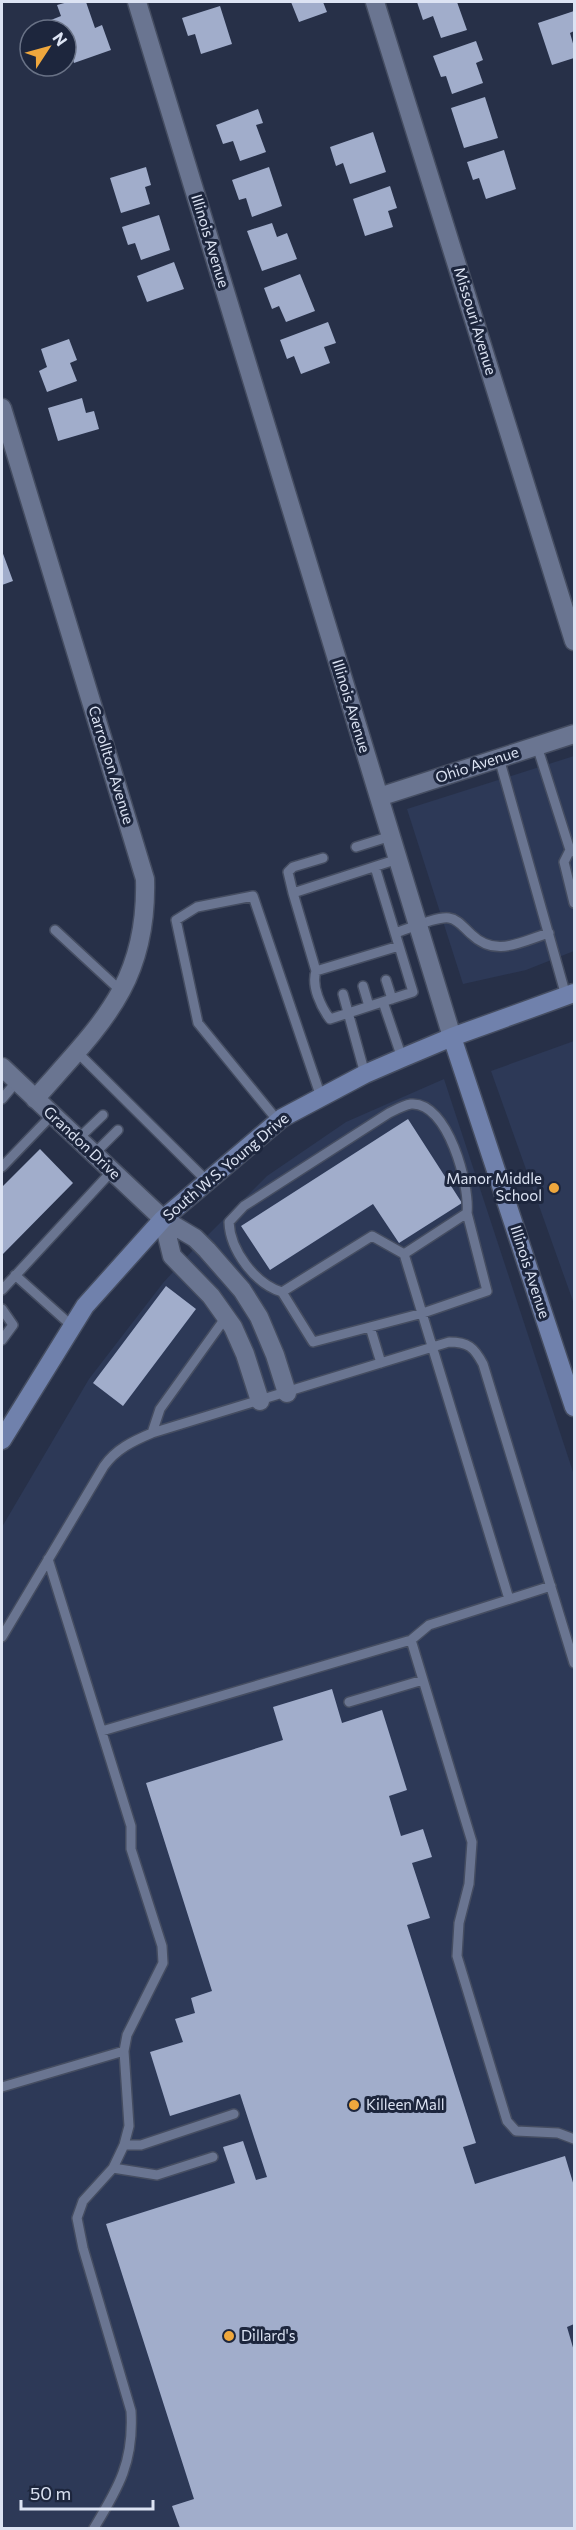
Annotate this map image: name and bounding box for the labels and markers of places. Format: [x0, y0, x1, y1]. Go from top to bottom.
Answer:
place label: Manor Middle School [446, 1169, 542, 1204]
marker: Manor Middle School [547, 1181, 561, 1195]
place label: Killeen Mall [366, 2095, 445, 2113]
marker: Killeen Mall [347, 2098, 361, 2112]
place label: Dillard's [241, 2326, 296, 2344]
marker: Dillard's [222, 2329, 236, 2343]

